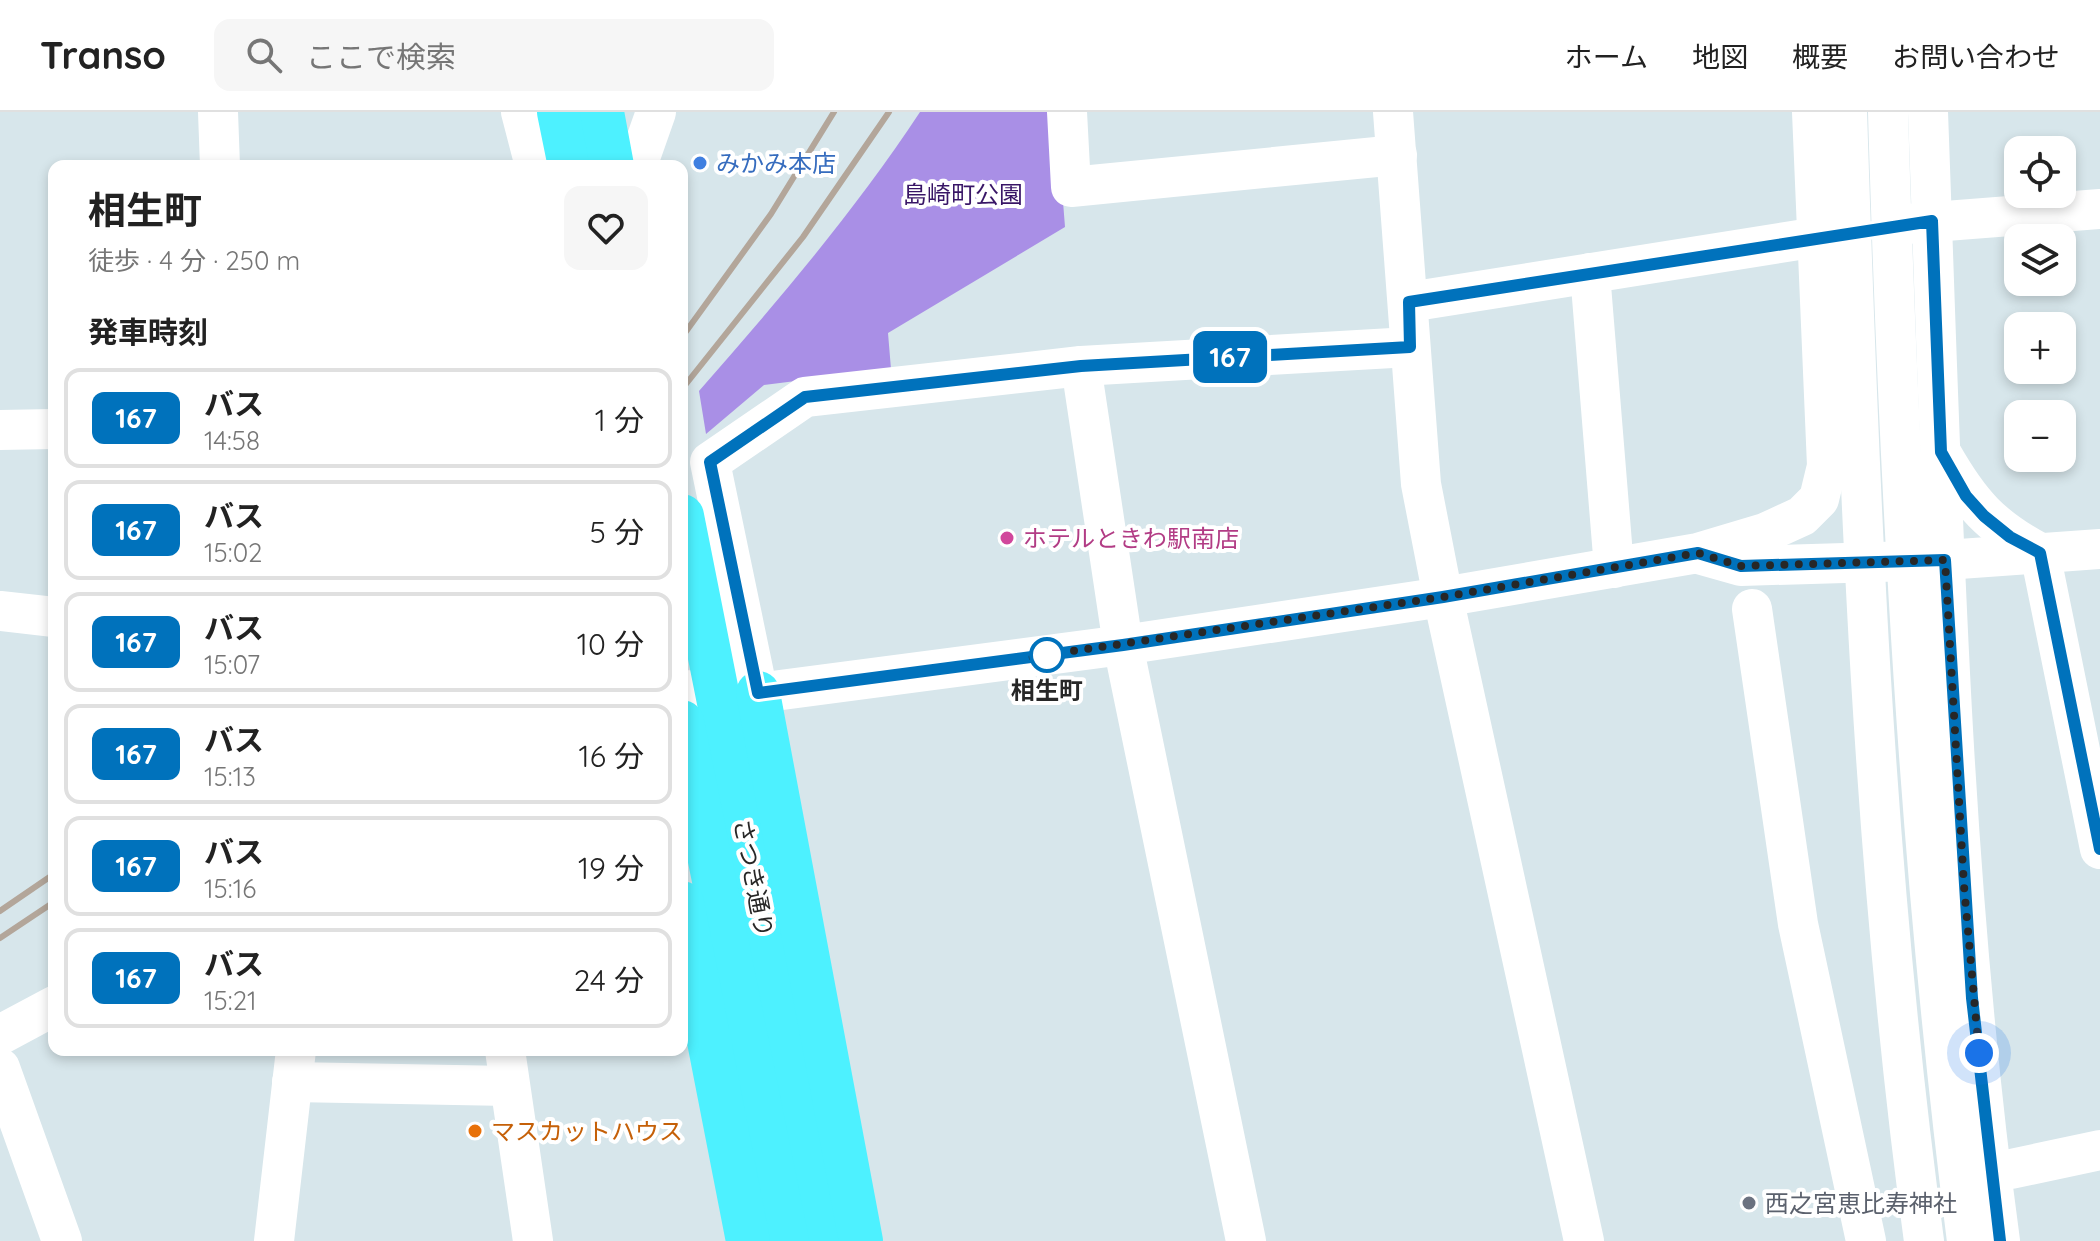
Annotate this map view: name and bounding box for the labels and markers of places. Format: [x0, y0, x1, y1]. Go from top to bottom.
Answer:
place label: みかみ本店 [716, 148, 836, 178]
marker: みかみ本店 [691, 154, 709, 172]
place label: ホテルときわ駅南店 [1023, 523, 1239, 553]
marker: ホテルときわ駅南店 [998, 529, 1016, 547]
marker: 相生町 [1030, 638, 1064, 672]
place label: 相生町 [1011, 675, 1083, 705]
place label: マスカットハウス [491, 1116, 683, 1146]
marker: マスカットハウス [466, 1122, 484, 1140]
place label: 西之宮恵比寿神社 [1765, 1188, 1957, 1218]
marker: 西之宮恵比寿神社 [1740, 1194, 1758, 1212]

